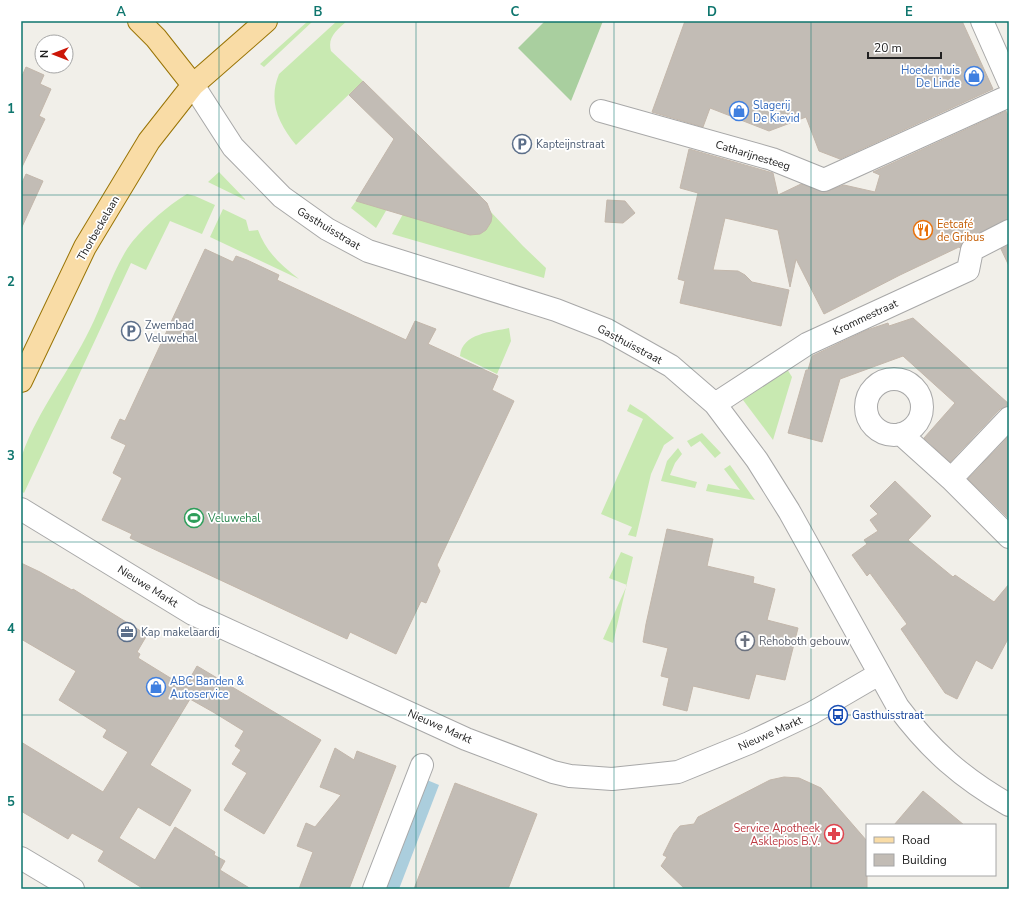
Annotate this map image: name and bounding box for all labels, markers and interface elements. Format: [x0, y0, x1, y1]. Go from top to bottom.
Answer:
text: A [116, 3, 126, 21]
text: B [314, 3, 323, 21]
text: C [511, 3, 520, 21]
text: D [707, 3, 717, 21]
text: E [905, 3, 913, 21]
north arrow [34, 34, 74, 74]
scale bar [868, 34, 941, 60]
text: 20 m [874, 40, 902, 56]
text: N [37, 50, 52, 58]
place label: Hoedenhuis De Linde [901, 63, 960, 91]
shop icon: Hoedenhuis De Linde [963, 65, 985, 87]
place label: Slagerij De Kievid [753, 98, 800, 126]
text: 1 [7, 100, 15, 118]
shop icon: Slagerij De Kievid [728, 100, 750, 122]
parking icon: Kapteijnstraat [511, 133, 533, 155]
place label: Kapteijnstraat [536, 137, 605, 152]
street label: Catharijnesteeg [714, 137, 792, 174]
street label: Thorbeckelaan [74, 193, 123, 263]
street label: Gasthuisstraat [294, 204, 363, 253]
place label: Eetcafé de Gribus [937, 217, 984, 245]
restaurant icon: Eetcafé de Gribus [912, 219, 934, 241]
text: 2 [7, 273, 15, 291]
street label: Krommestraat [830, 296, 900, 339]
place label: Zwembad Veluwehal [144, 318, 198, 346]
parking icon: Zwembad Veluwehal [120, 320, 142, 342]
street label: Gasthuisstraat [595, 321, 665, 368]
text: 3 [7, 447, 15, 465]
sports icon: Veluwehal [183, 507, 205, 529]
place label: Veluwehal [207, 511, 261, 526]
street label: Nieuwe Markt [115, 562, 181, 611]
text: 4 [7, 620, 15, 638]
office icon: Kap makelaardij [116, 621, 138, 643]
place label: Kap makelaardij [141, 625, 220, 640]
church icon: Rehoboth gebouw [734, 630, 756, 652]
place label: Rehoboth gebouw [759, 634, 850, 649]
place label: ABC Banden & Autoservice [170, 674, 245, 702]
shop icon: ABC Banden & Autoservice [145, 676, 167, 698]
bus stop icon: Gasthuisstraat [827, 704, 849, 726]
street label: Nieuwe Markt [405, 706, 474, 747]
place label: Gasthuisstraat [852, 708, 924, 723]
street label: Nieuwe Markt [736, 713, 805, 754]
text: 5 [7, 793, 15, 811]
place label: Service Apotheek Asklepios B.V. [733, 821, 820, 849]
pharmacy icon: Service Apotheek Asklepios B.V. [823, 823, 845, 845]
legend [866, 824, 996, 876]
text: Road [902, 832, 930, 848]
text: Building [902, 852, 947, 868]

